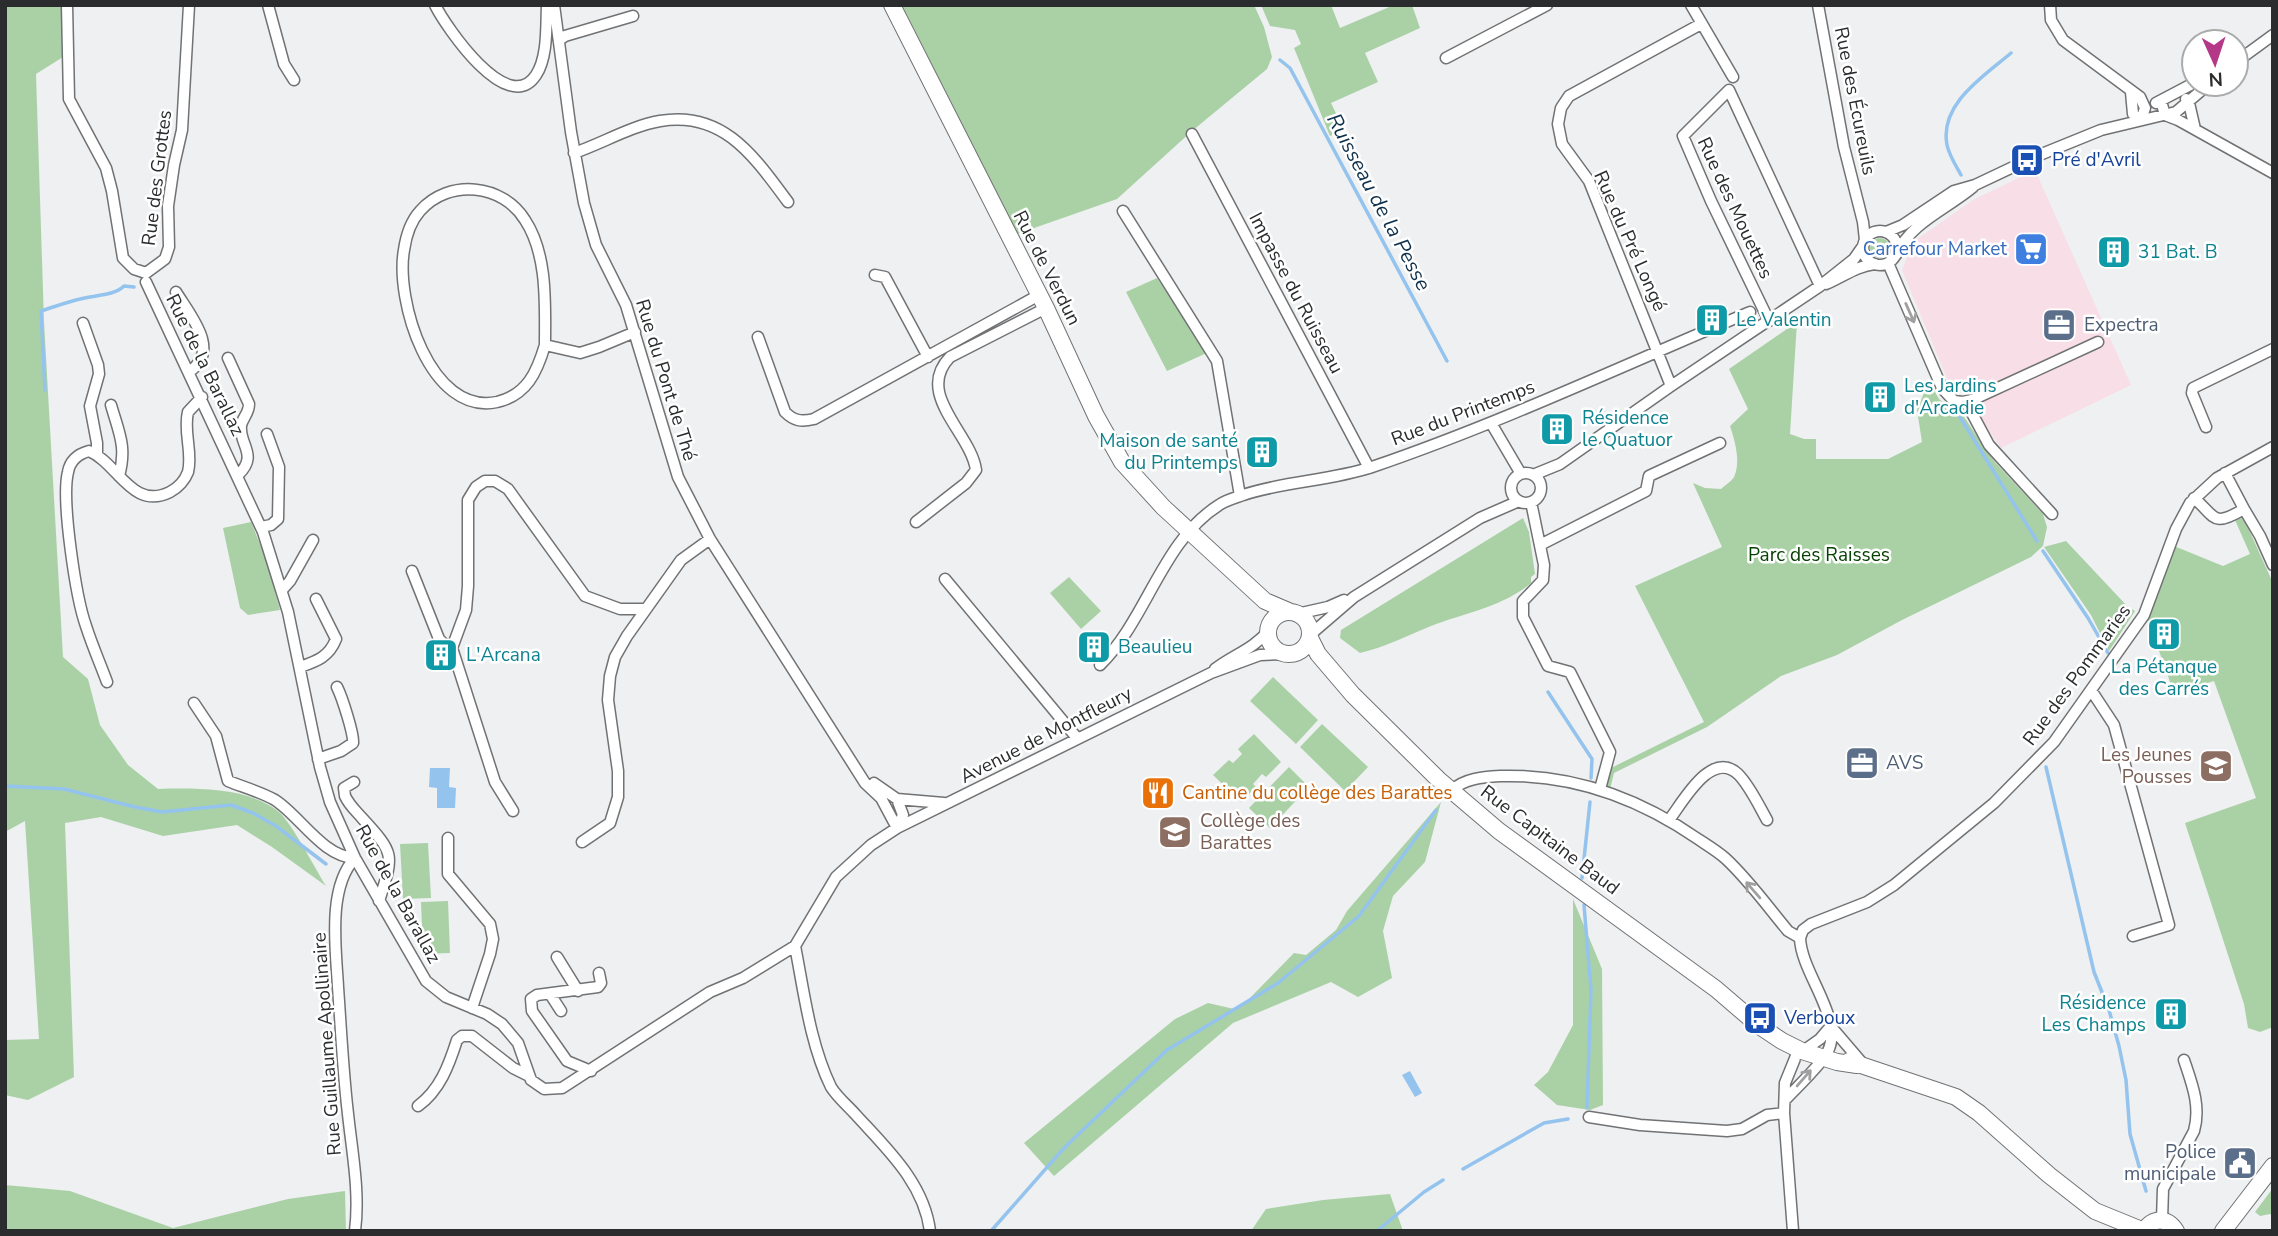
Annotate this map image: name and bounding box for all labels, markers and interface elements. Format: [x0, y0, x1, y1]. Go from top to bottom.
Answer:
street label: Rue des Écureuils [1828, 25, 1882, 177]
north arrow [2180, 28, 2250, 98]
text: N [2208, 66, 2224, 92]
water label: Ruisseau de la Pesse [1320, 108, 1438, 296]
street label: Rue des Grottes [136, 109, 178, 247]
street label: Rue des Mouettes [1691, 133, 1779, 283]
bus stop icon: Pré d'Avril [2008, 141, 2046, 179]
place label: Pré d'Avril [2052, 147, 2141, 173]
street label: Rue du Pré Longé [1587, 167, 1673, 315]
street label: Rue de Verdun [1007, 206, 1087, 330]
street label: Impasse du Ruisseau [1242, 208, 1350, 378]
supermarket icon: Carrefour Market [2012, 230, 2050, 268]
building icon: 31 Bat. B [2095, 233, 2133, 271]
place label: Carrefour Market [1863, 236, 2007, 262]
place label: 31 Bat. B [2138, 239, 2218, 265]
street label: Rue de la Barallaz [159, 290, 251, 440]
street label: Rue du Pont de Thé [629, 296, 703, 464]
building icon: Le Valentin [1693, 301, 1731, 339]
one-way arrow [1904, 302, 1917, 323]
office icon: Expectra [2040, 306, 2078, 344]
place label: Le Valentin [1736, 307, 1832, 333]
place label: Expectra [2084, 312, 2158, 338]
place label: Les Jardins d'Arcadie [1904, 373, 1997, 421]
street label: Rue du Printemps [1387, 374, 1539, 452]
building icon: Les Jardins d'Arcadie [1861, 378, 1899, 416]
place label: Résidence le Quatuor [1582, 405, 1673, 453]
building icon: Résidence le Quatuor [1538, 410, 1576, 448]
place label: Maison de santé du Printemps [1099, 428, 1238, 476]
building icon: Maison de santé du Printemps [1243, 433, 1281, 471]
park label: Parc des Raisses [1748, 542, 1890, 568]
street label: Rue des Pommaries [2017, 599, 2137, 751]
building icon: La Pétanque des Carrés [2145, 615, 2183, 653]
building icon: Beaulieu [1075, 628, 1113, 666]
place label: Beaulieu [1118, 634, 1192, 660]
building icon: L'Arcana [422, 636, 460, 674]
place label: L'Arcana [466, 642, 541, 668]
place label: La Pétanque des Carrés [2111, 654, 2217, 702]
street label: Avenue de Montfleury [956, 680, 1137, 790]
place label: Les Jeunes Pousses [2101, 742, 2192, 790]
office icon: AVS [1843, 744, 1881, 782]
school or university icon: Les Jeunes Pousses [2197, 747, 2235, 785]
place label: AVS [1886, 750, 1923, 776]
restaurant icon: Cantine du collège des Barattes [1139, 774, 1177, 812]
street label: Rue Capitaine Baud [1475, 779, 1625, 901]
place label: Cantine du collège des Barattes [1182, 780, 1452, 806]
place label: Collège des Barattes [1200, 808, 1300, 856]
school or university icon: Collège des Barattes [1156, 813, 1194, 851]
street label: Rue de la Barallaz [349, 820, 447, 968]
one-way arrow [1745, 881, 1761, 899]
street label: Rue Guillaume Apollinaire [306, 932, 348, 1156]
place label: Résidence Les Champs [2042, 990, 2146, 1038]
building icon: Résidence Les Champs [2152, 995, 2190, 1033]
bus stop icon: Verboux [1741, 999, 1779, 1037]
place label: Verboux [1783, 1005, 1855, 1031]
one-way arrow [1796, 1070, 1812, 1088]
place label: Police municipale [2124, 1139, 2216, 1187]
public building icon: Police municipale [2221, 1144, 2259, 1182]

